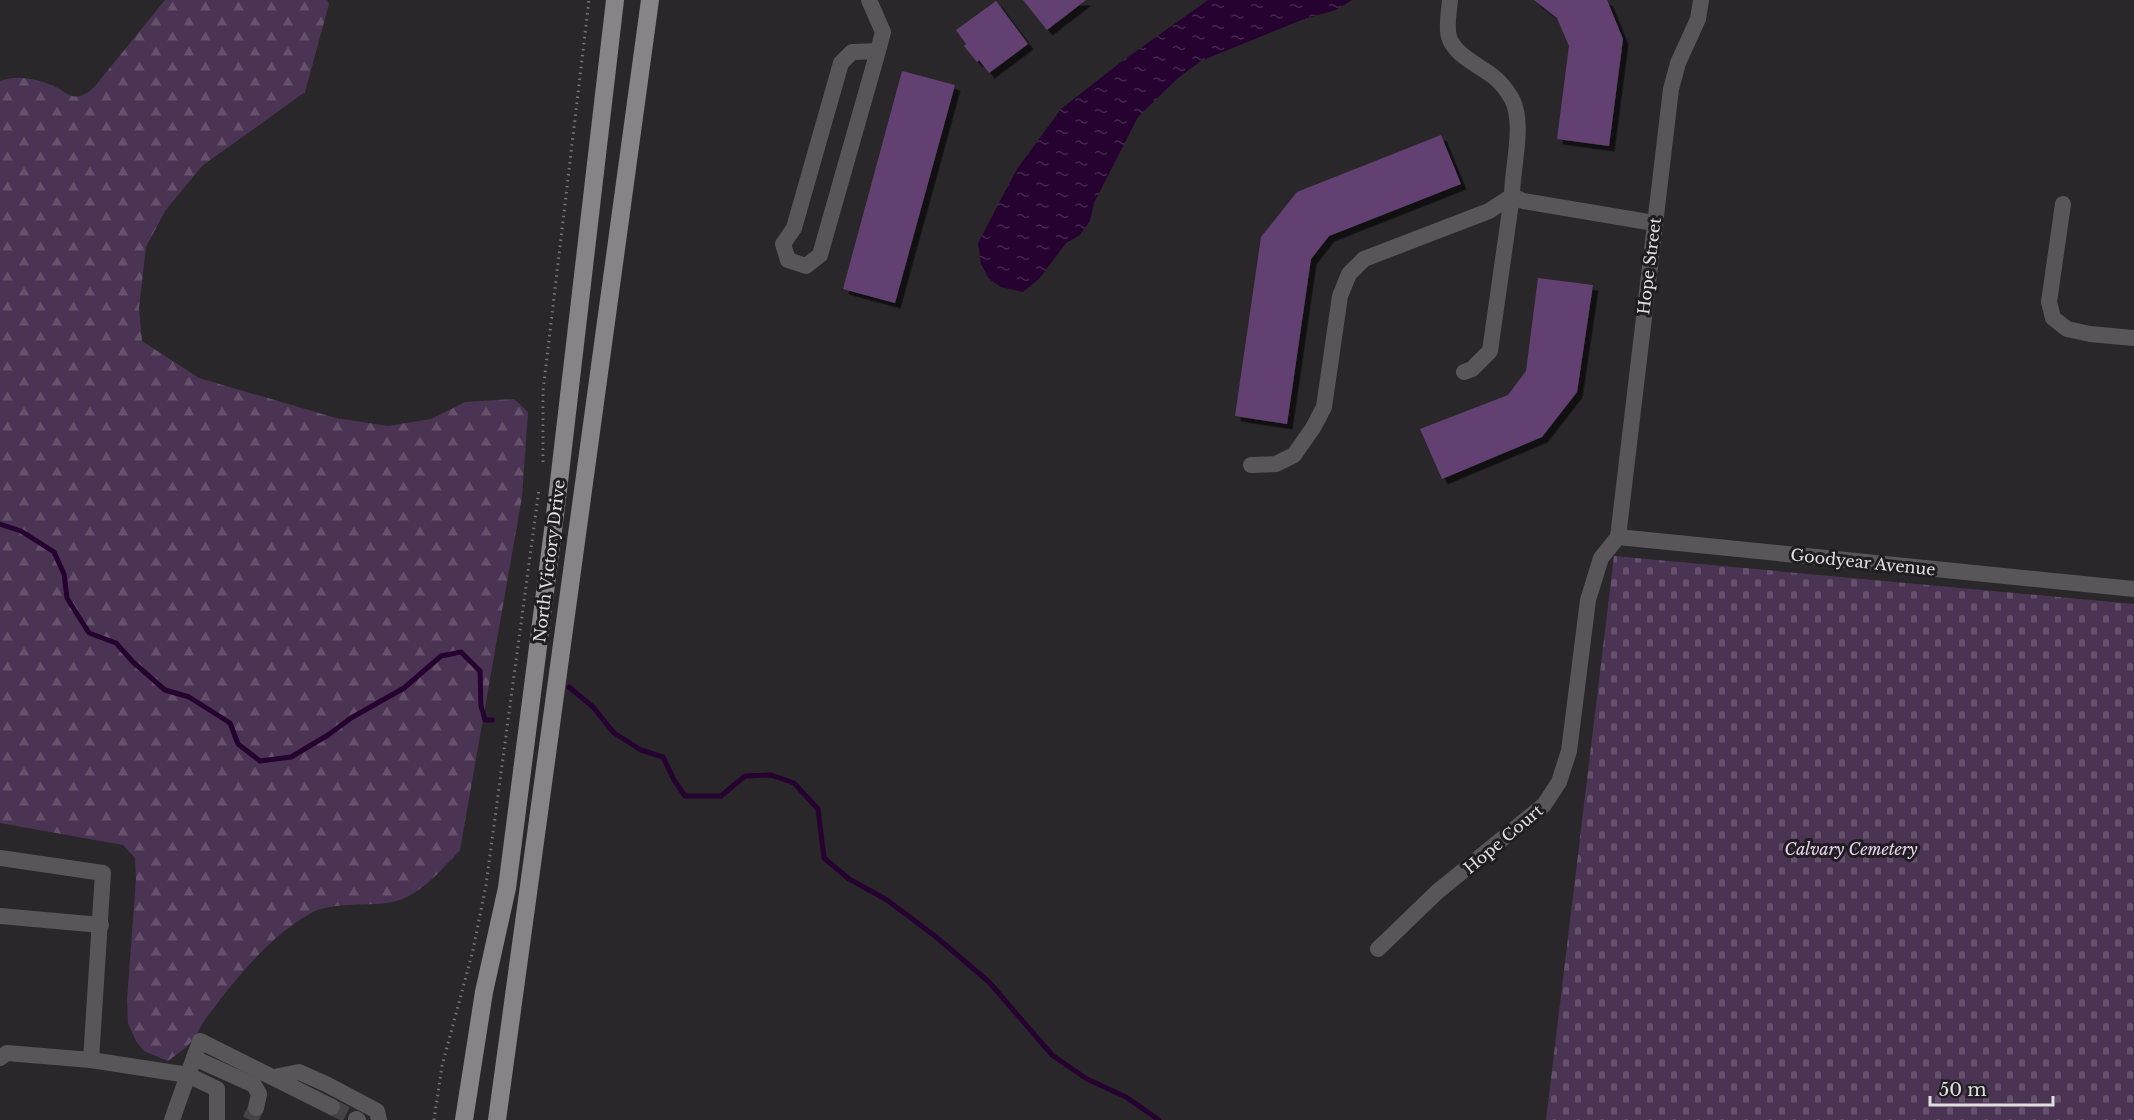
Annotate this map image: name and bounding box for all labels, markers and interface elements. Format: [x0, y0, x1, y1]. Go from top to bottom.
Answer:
street label: Hope Street [1633, 216, 1665, 316]
street label: North Victory Drive [529, 479, 569, 643]
street label: Goodyear Avenue [1790, 544, 1936, 580]
street label: Hope Court [1459, 800, 1547, 878]
park label: Calvary Cemetery [1785, 839, 1918, 859]
scale bar [1930, 1069, 2053, 1107]
text: 50 m [1939, 1079, 1987, 1101]

